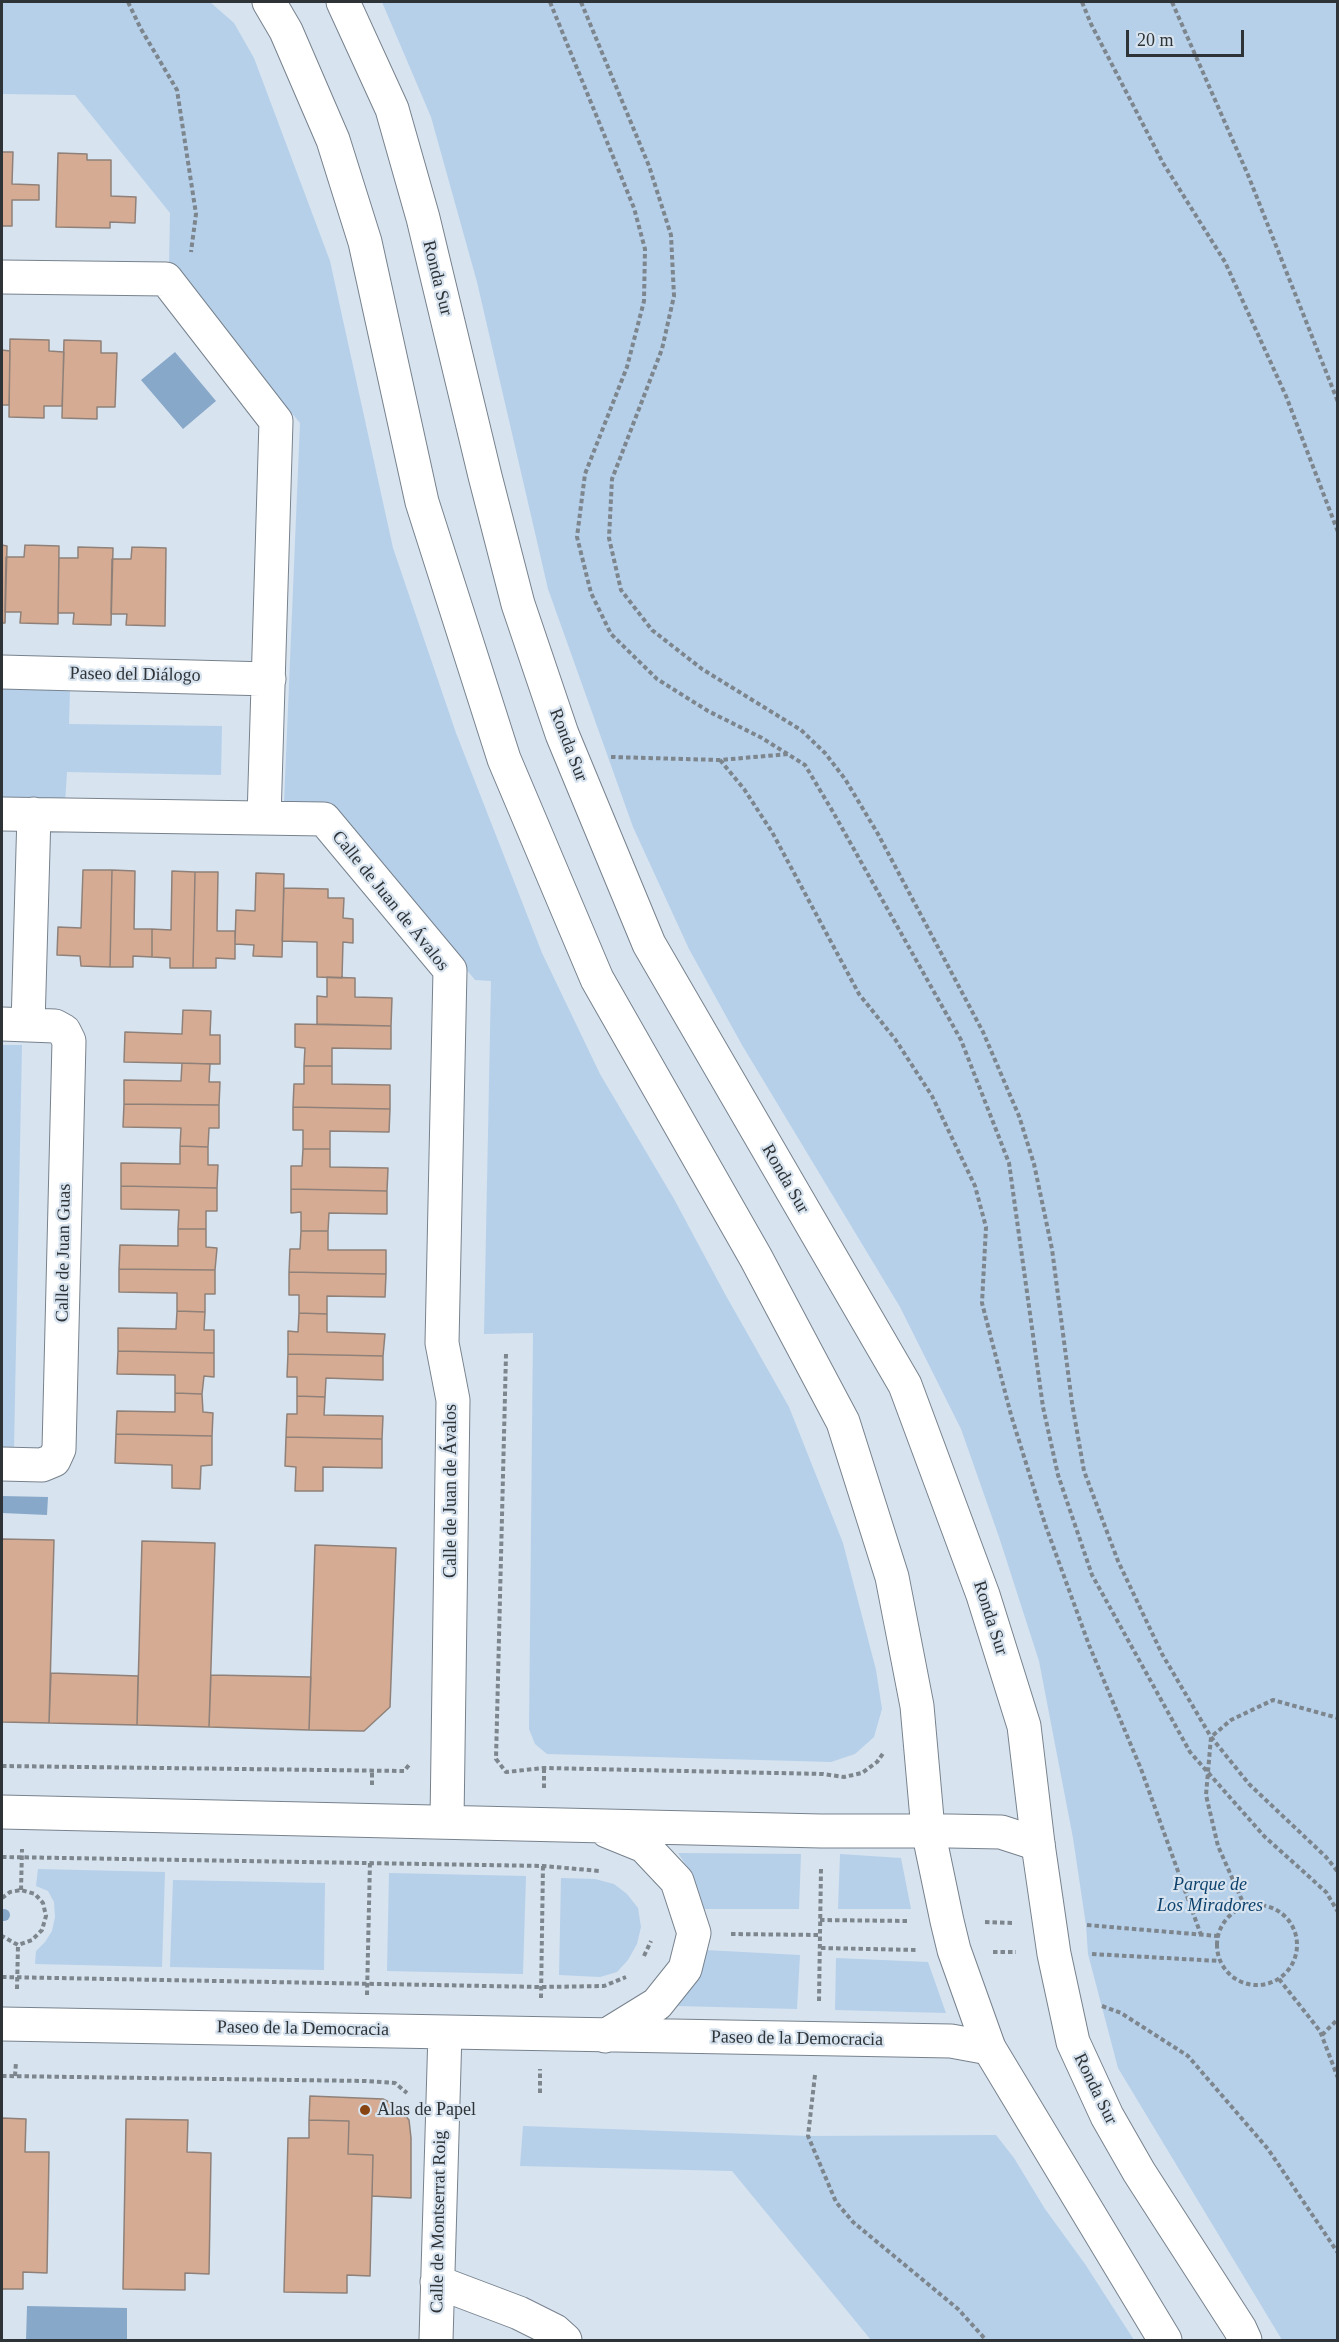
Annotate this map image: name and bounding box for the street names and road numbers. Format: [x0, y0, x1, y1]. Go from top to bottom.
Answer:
street label: Ronda Sur [417, 238, 457, 318]
street label: Paseo del Diálogo [69, 663, 201, 687]
street label: Ronda Sur [544, 705, 592, 785]
street label: Calle de Juan de Ávalos [327, 827, 453, 975]
street label: Ronda Sur [757, 1140, 813, 1218]
street label: Calle de Juan Guas [52, 1184, 76, 1322]
street label: Calle de Juan de Ávalos [440, 1404, 462, 1578]
street label: Ronda Sur [968, 1578, 1012, 1658]
street label: Paseo de la Democracia [217, 2017, 389, 2041]
street label: Paseo de la Democracia [711, 2027, 883, 2051]
street label: Ronda Sur [1069, 2050, 1121, 2128]
street label: Calle de Montserrat Roig [427, 2131, 451, 2313]

